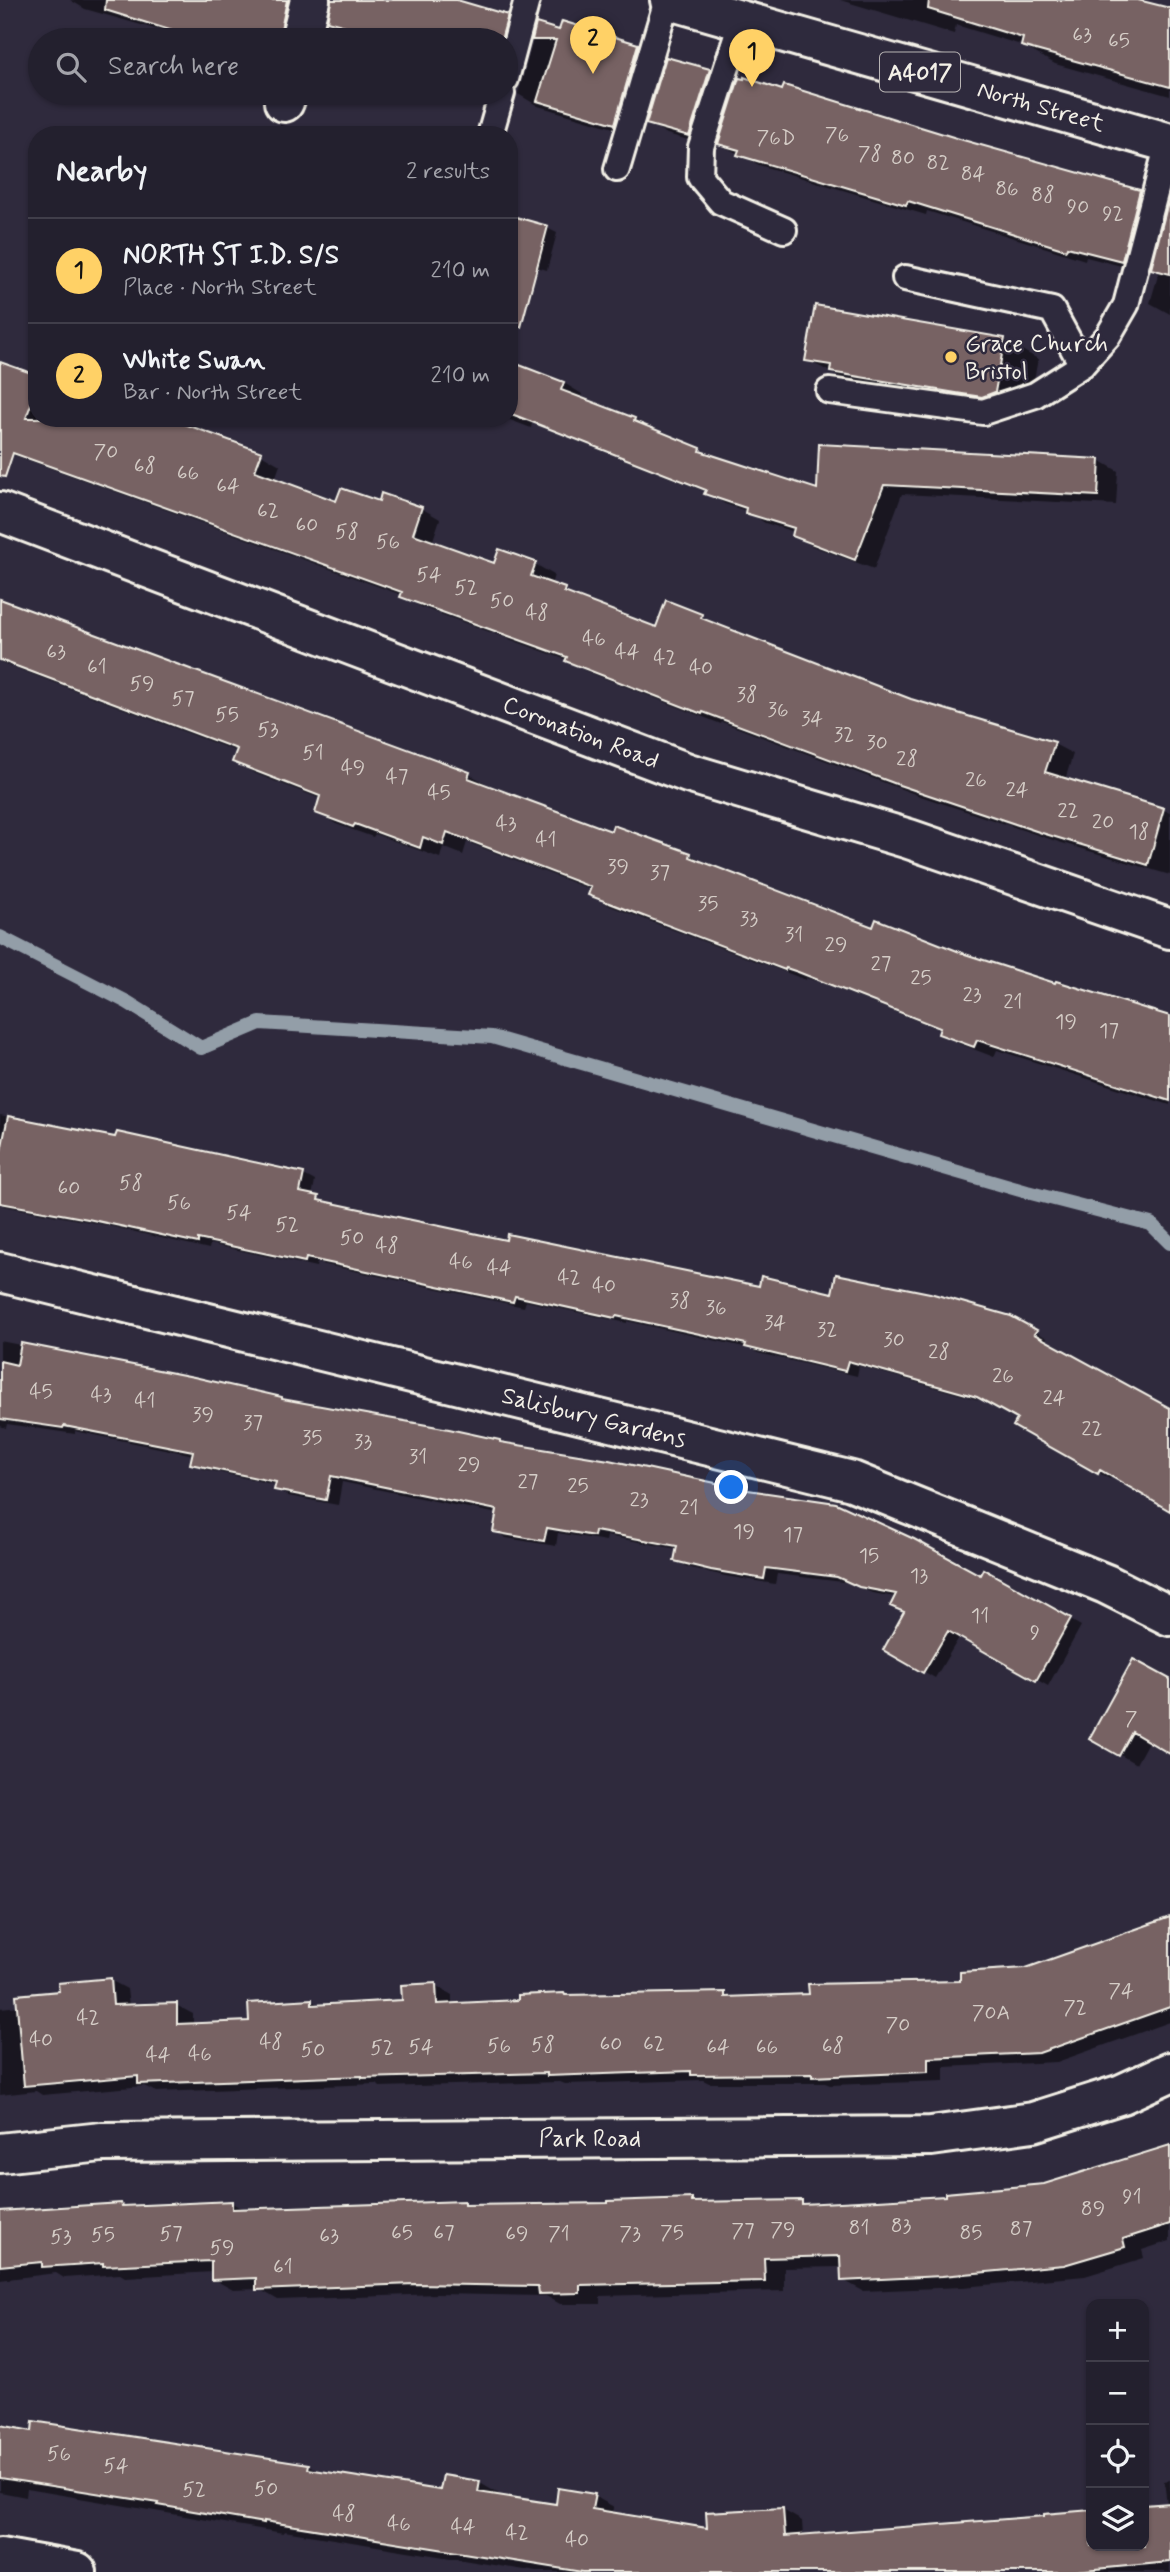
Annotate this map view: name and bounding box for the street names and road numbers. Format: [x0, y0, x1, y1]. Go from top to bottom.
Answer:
road number: A4017 [880, 53, 960, 92]
street label: North Street [973, 75, 1108, 140]
street label: Coronation Road [498, 689, 663, 777]
street label: Salisbury Gardens [498, 1381, 689, 1456]
street label: Park Road [539, 2124, 641, 2155]

